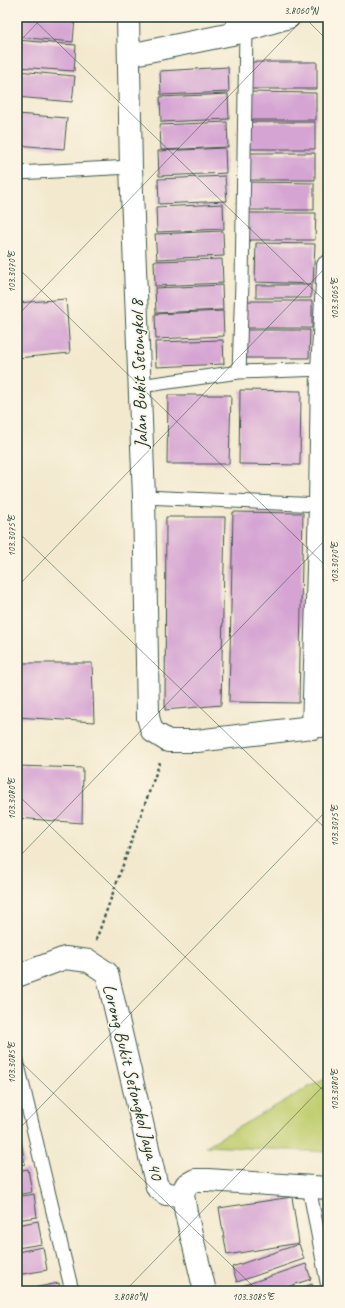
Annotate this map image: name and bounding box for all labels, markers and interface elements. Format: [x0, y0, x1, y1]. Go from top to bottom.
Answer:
text: 3.8060°N [284, 4, 320, 17]
text: 103.3070°E [5, 249, 18, 293]
text: 103.3065°E [328, 276, 341, 320]
street label: Jalan Bukit Setongkol 8 [124, 296, 154, 450]
text: 103.3075°E [5, 513, 18, 557]
text: 103.3070°E [328, 540, 341, 584]
text: 103.3080°E [5, 776, 18, 820]
text: 103.3075°E [328, 803, 341, 847]
street label: Lorong Bukit Setongkol Jaya 40 [97, 981, 169, 1184]
text: 103.3085°E [5, 1040, 18, 1084]
text: 103.3080°E [328, 1067, 341, 1111]
text: 3.8080°N [113, 1290, 149, 1303]
text: 103.3085°E [232, 1290, 276, 1303]

